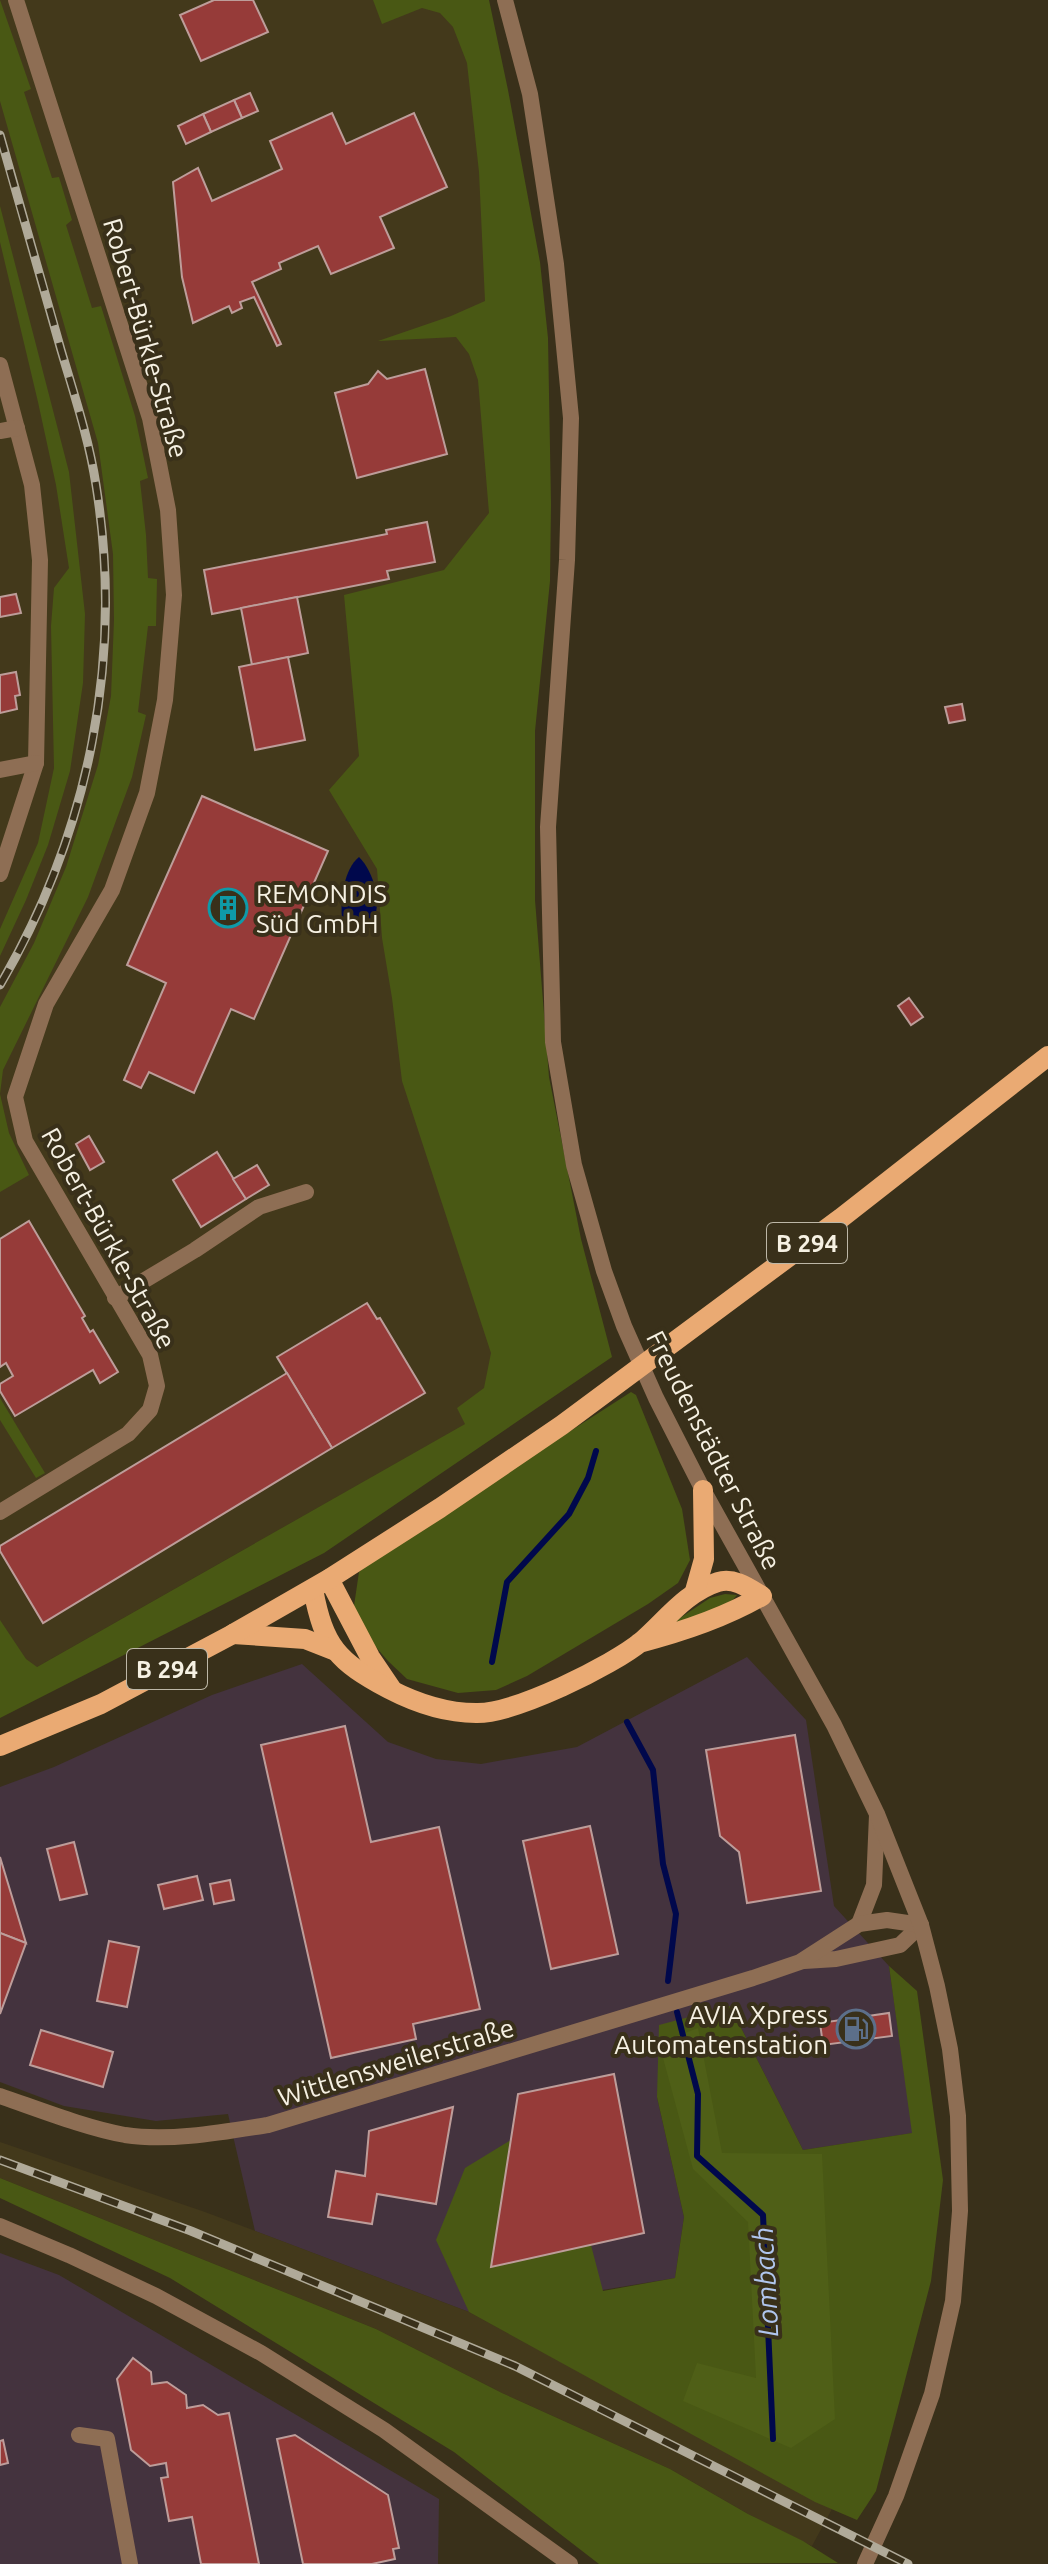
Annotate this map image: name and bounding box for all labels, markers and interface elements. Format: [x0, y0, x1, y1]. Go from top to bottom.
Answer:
street label: Robert-Bürkle-Straße [98, 215, 194, 461]
place label: REMONDIS Süd GmbH [256, 879, 387, 938]
building icon: REMONDIS Süd GmbH [207, 887, 249, 929]
street label: Robert-Bürkle-Straße [36, 1123, 182, 1353]
road number: B 294 [767, 1223, 847, 1263]
street label: Freudenstädter Straße [641, 1326, 787, 1574]
road number: B 294 [127, 1649, 207, 1689]
place label: AVIA Xpress Automatenstation [614, 2000, 828, 2059]
fuel station icon: AVIA Xpress Automatenstation [835, 2008, 877, 2050]
street label: Wittlensweilerstraße [275, 2012, 517, 2112]
water label: Lombach [747, 2226, 783, 2338]

